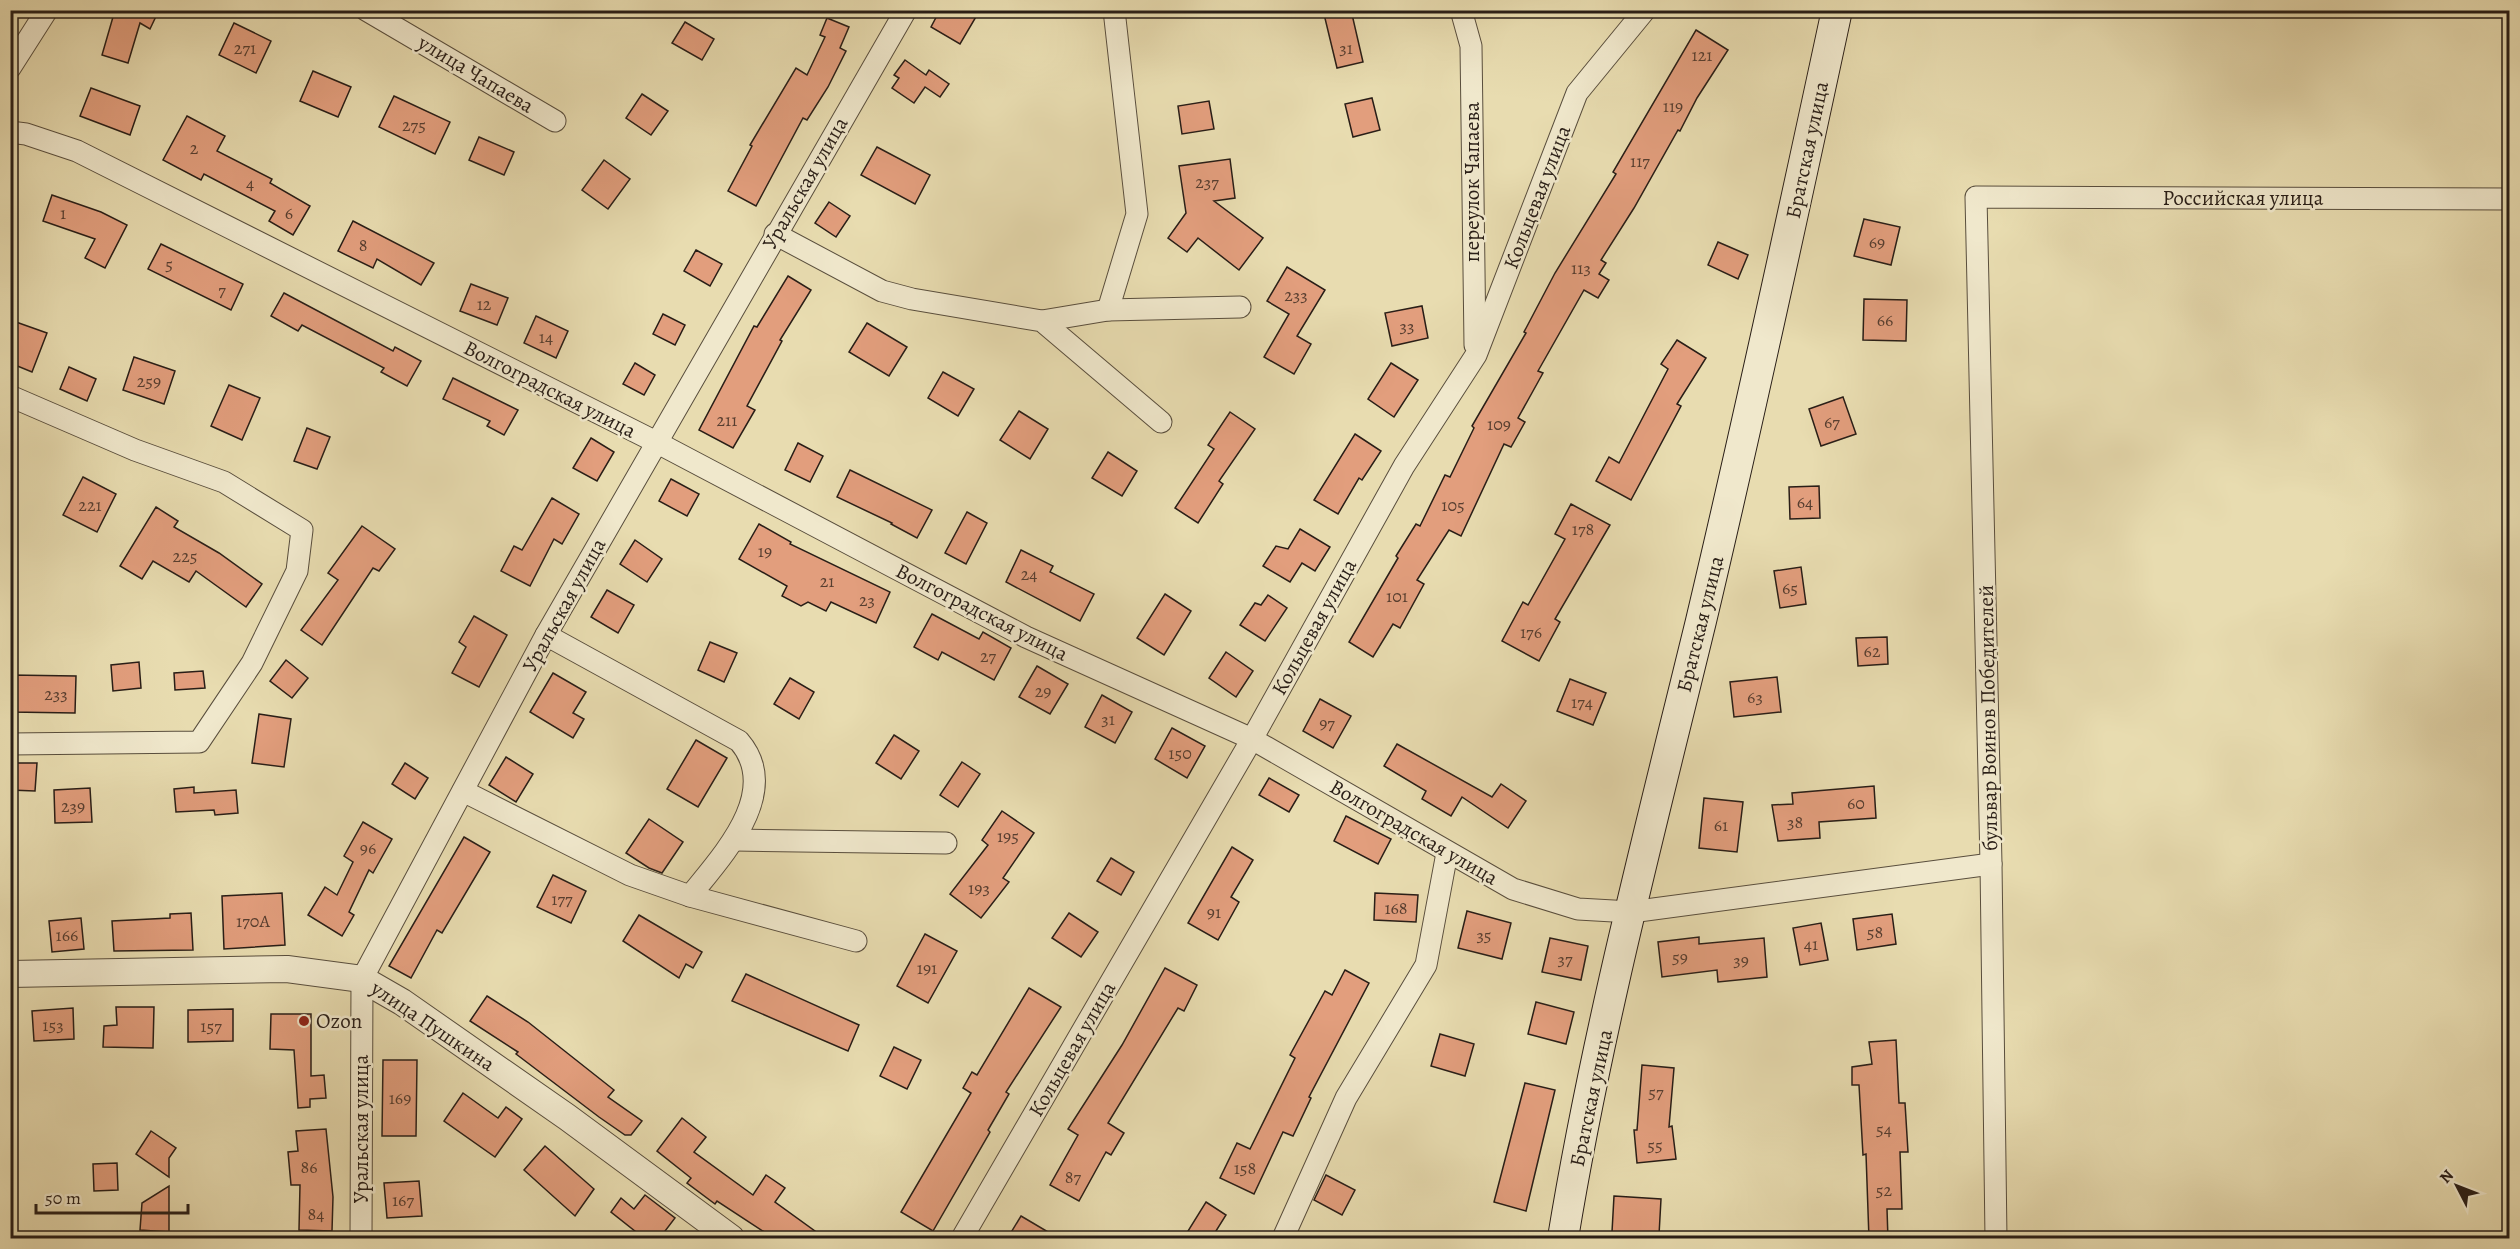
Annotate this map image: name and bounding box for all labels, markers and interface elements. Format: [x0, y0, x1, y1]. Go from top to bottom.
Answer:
street label: улица Чапаева [412, 28, 539, 120]
house number: 271 [234, 36, 256, 60]
house number: 31 [1339, 36, 1353, 60]
house number: 121 [1692, 43, 1712, 67]
street label: Братская улица [1779, 78, 1835, 221]
house number: 119 [1663, 94, 1683, 118]
street label: переулок Чапаева [1458, 101, 1486, 262]
street label: Уральская улица [756, 111, 854, 254]
house number: 275 [402, 113, 426, 137]
street label: Кольцевая улица [1497, 121, 1577, 273]
house number: 2 [190, 136, 199, 160]
house number: 117 [1630, 149, 1650, 173]
house number: 237 [1195, 170, 1219, 194]
house number: 4 [246, 171, 254, 195]
street label: Российская улица [2163, 184, 2324, 212]
house number: 1 [60, 201, 66, 225]
house number: 6 [285, 201, 293, 225]
house number: 69 [1869, 230, 1885, 254]
house number: 8 [359, 233, 367, 257]
house number: 5 [165, 252, 173, 276]
house number: 113 [1571, 256, 1591, 280]
house number: 7 [218, 278, 226, 302]
house number: 233 [1284, 283, 1308, 307]
house number: 12 [477, 292, 492, 316]
house number: 66 [1877, 308, 1893, 332]
house number: 33 [1400, 314, 1414, 338]
house number: 14 [539, 325, 553, 349]
street label: Волгоградская улица [459, 333, 641, 445]
house number: 259 [137, 369, 161, 393]
house number: 211 [717, 408, 737, 432]
house number: 67 [1824, 410, 1840, 434]
house number: 109 [1487, 412, 1511, 436]
house number: 64 [1797, 490, 1813, 514]
house number: 221 [78, 493, 102, 517]
house number: 105 [1441, 493, 1465, 517]
house number: 178 [1572, 517, 1594, 541]
street label: Уральская улица [516, 533, 612, 677]
house number: 19 [758, 539, 772, 563]
house number: 225 [173, 544, 197, 568]
street label: Братская улица [1670, 553, 1731, 695]
street label: Кольцевая улица [1265, 554, 1363, 700]
street label: Волгоградская улица [891, 556, 1073, 668]
house number: 24 [1021, 562, 1037, 586]
house number: 21 [820, 569, 834, 593]
house number: 65 [1782, 576, 1798, 600]
house number: 101 [1386, 584, 1408, 608]
street label: бульвар Воинов Победителей [1972, 585, 2004, 851]
house number: 23 [859, 588, 875, 612]
house number: 176 [1520, 620, 1542, 644]
house number: 62 [1864, 639, 1881, 663]
house number: 27 [980, 644, 996, 668]
house number: 29 [1035, 679, 1051, 703]
house number: 233 [44, 682, 68, 706]
house number: 63 [1747, 685, 1763, 709]
house number: 174 [1571, 690, 1593, 714]
house number: 31 [1101, 707, 1115, 731]
house number: 97 [1319, 711, 1335, 735]
house number: 150 [1168, 741, 1192, 765]
street label: Волгоградская улица [1325, 772, 1503, 892]
house number: 60 [1847, 791, 1865, 815]
house number: 239 [61, 794, 85, 818]
house number: 38 [1787, 810, 1803, 834]
house number: 61 [1714, 813, 1728, 837]
house number: 195 [997, 824, 1019, 848]
house number: 96 [360, 836, 376, 860]
house number: 193 [968, 876, 990, 900]
house number: 177 [551, 887, 573, 911]
house number: 168 [1384, 896, 1408, 920]
house number: 91 [1207, 900, 1221, 924]
house number: 170А [236, 909, 270, 933]
house number: 58 [1867, 920, 1883, 944]
house number: 166 [56, 923, 78, 947]
house number: 35 [1476, 923, 1492, 947]
house number: 41 [1804, 932, 1818, 956]
house number: 59 [1672, 945, 1688, 969]
house number: 37 [1557, 947, 1573, 971]
house number: 39 [1733, 948, 1749, 972]
house number: 191 [917, 956, 937, 980]
street label: улица Пушкина [365, 974, 501, 1078]
street label: Кольцевая улица [1022, 976, 1122, 1122]
place label: Ozon [316, 1007, 362, 1035]
house number: 153 [42, 1013, 64, 1037]
house number: 157 [200, 1014, 222, 1038]
marker: Ozon [297, 1014, 311, 1028]
street label: Братская улица [1563, 1026, 1619, 1169]
street label: Уральская улица [347, 1054, 375, 1203]
house number: 57 [1648, 1080, 1664, 1104]
house number: 169 [389, 1086, 411, 1110]
house number: 54 [1876, 1117, 1892, 1141]
house number: 55 [1647, 1133, 1663, 1157]
house number: 86 [300, 1155, 318, 1179]
house number: 158 [1234, 1156, 1256, 1180]
north arrow [2427, 1156, 2487, 1216]
house number: 87 [1065, 1165, 1082, 1189]
text: N [2435, 1165, 2459, 1188]
scale bar [36, 1177, 188, 1215]
house number: 52 [1876, 1178, 1893, 1202]
text: 50 m [45, 1186, 81, 1210]
house number: 167 [392, 1188, 414, 1212]
house number: 84 [308, 1202, 324, 1226]

